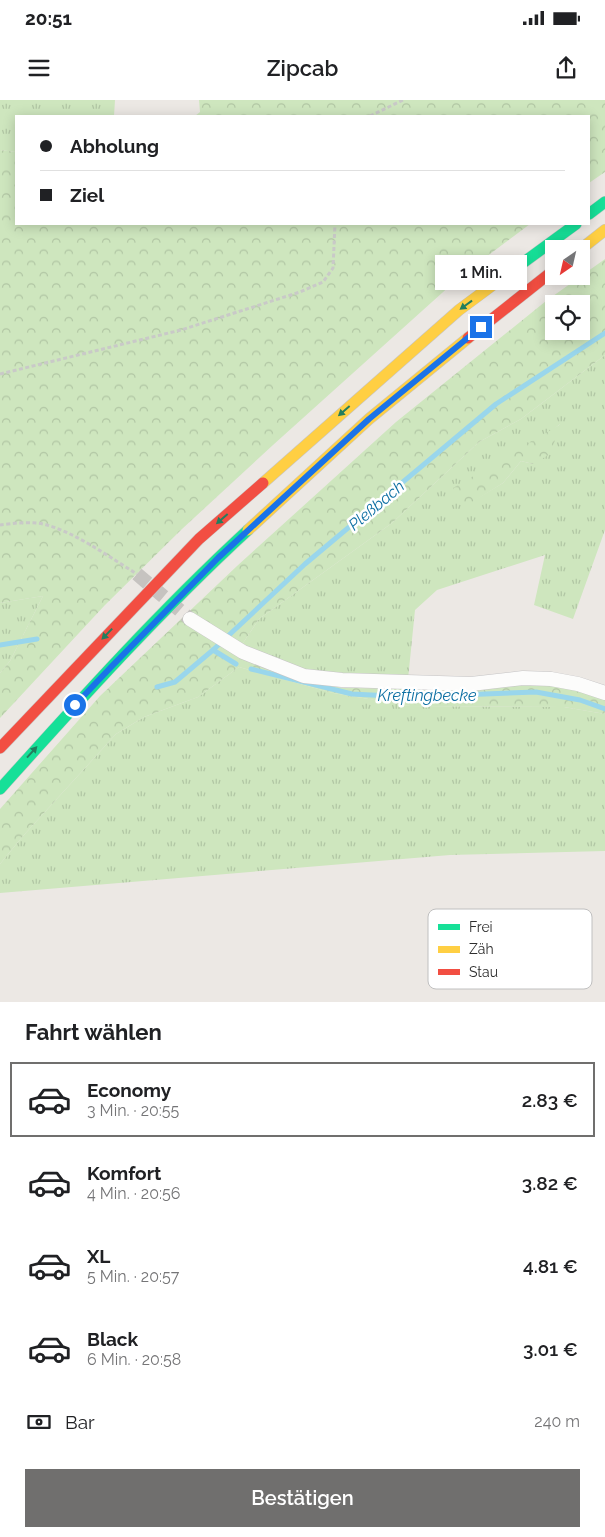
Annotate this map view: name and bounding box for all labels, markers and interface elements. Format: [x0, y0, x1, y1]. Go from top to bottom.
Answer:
text: 20:51 [25, 7, 72, 29]
icon: menu [25, 54, 53, 82]
icon: share [552, 54, 580, 82]
text: Zipcab [267, 55, 338, 81]
text: Abholung [70, 135, 159, 157]
text: Ziel [70, 184, 104, 206]
north arrow [545, 240, 590, 285]
map controls [545, 240, 590, 340]
callout: 1 Min. [435, 254, 527, 290]
text: 1 Min. [460, 263, 502, 282]
button: locate [545, 295, 590, 340]
one-way arrow [460, 299, 473, 310]
route end [470, 316, 492, 338]
one-way arrow [338, 406, 351, 417]
water label: Pleßbach [344, 476, 408, 534]
one-way arrow [217, 513, 229, 525]
one-way arrow [101, 628, 113, 640]
water label: Kreftingbecke [377, 686, 477, 705]
route start [64, 694, 86, 716]
one-way arrow [26, 747, 38, 759]
legend [428, 909, 592, 989]
text: Frei [469, 919, 493, 935]
text: Zäh [469, 941, 494, 957]
text: Stau [469, 964, 498, 980]
text: Fahrt wählen [25, 1019, 162, 1045]
icon: car [27, 1077, 72, 1122]
text: Economy [87, 1079, 171, 1101]
text: 2.83 € [522, 1089, 578, 1111]
text: 3 Min. · 20:55 [87, 1101, 179, 1120]
icon: car [27, 1160, 72, 1205]
text: Komfort [87, 1162, 161, 1184]
text: 3.82 € [522, 1172, 578, 1194]
text: 4 Min. · 20:56 [87, 1184, 180, 1203]
icon: car [27, 1243, 72, 1288]
text: XL [87, 1245, 110, 1267]
text: 4.81 € [523, 1255, 578, 1277]
text: 5 Min. · 20:57 [87, 1267, 179, 1286]
icon: car [27, 1326, 72, 1371]
text: Black [87, 1328, 138, 1350]
text: 3.01 € [523, 1338, 578, 1360]
text: 6 Min. · 20:58 [87, 1350, 181, 1369]
icon: cash [25, 1408, 53, 1436]
text: Bar [65, 1411, 95, 1433]
text: 240 m [534, 1412, 580, 1431]
button: Bestätigen [25, 1469, 580, 1527]

